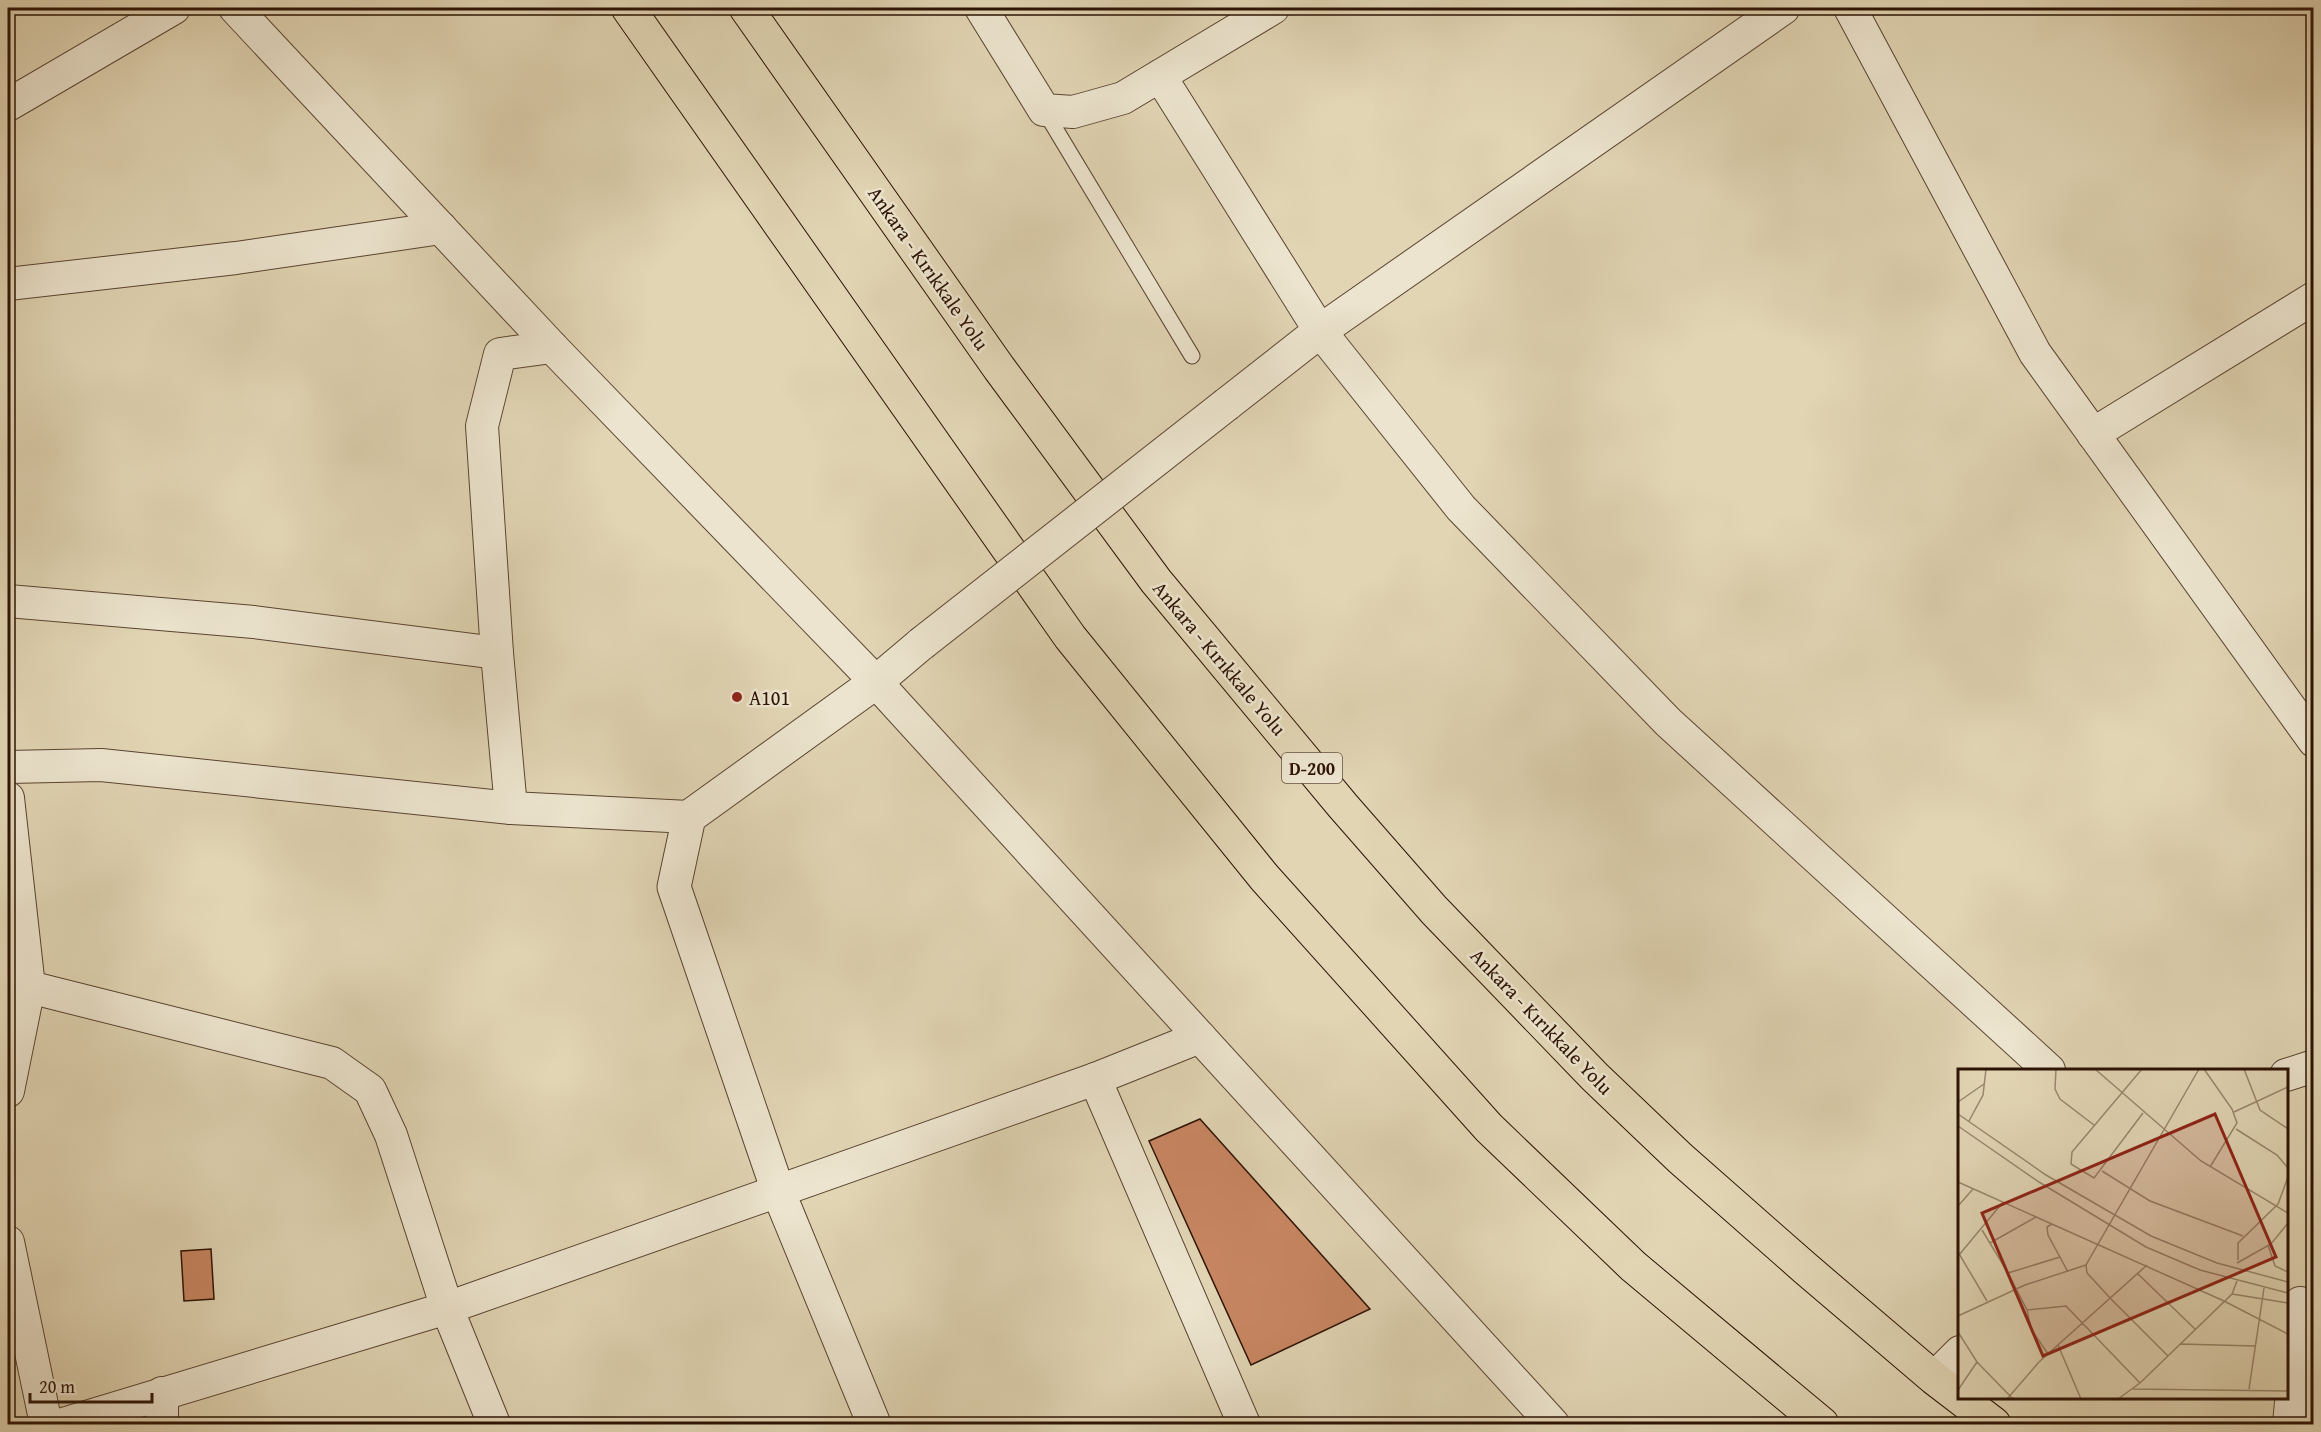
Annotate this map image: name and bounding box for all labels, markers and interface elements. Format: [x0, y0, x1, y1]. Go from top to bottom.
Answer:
street label: Ankara - Kırıkkale Yolu [861, 180, 997, 356]
street label: Ankara - Kırıkkale Yolu [1147, 574, 1294, 742]
place label: A101 [749, 683, 790, 712]
marker: A101 [730, 690, 744, 704]
road number: D-200 [1282, 753, 1342, 783]
street label: Ankara - Kırıkkale Yolu [1464, 941, 1620, 1101]
inset map [1958, 1069, 2288, 1399]
scale bar [30, 1366, 152, 1404]
text: 20 m [39, 1373, 75, 1400]

